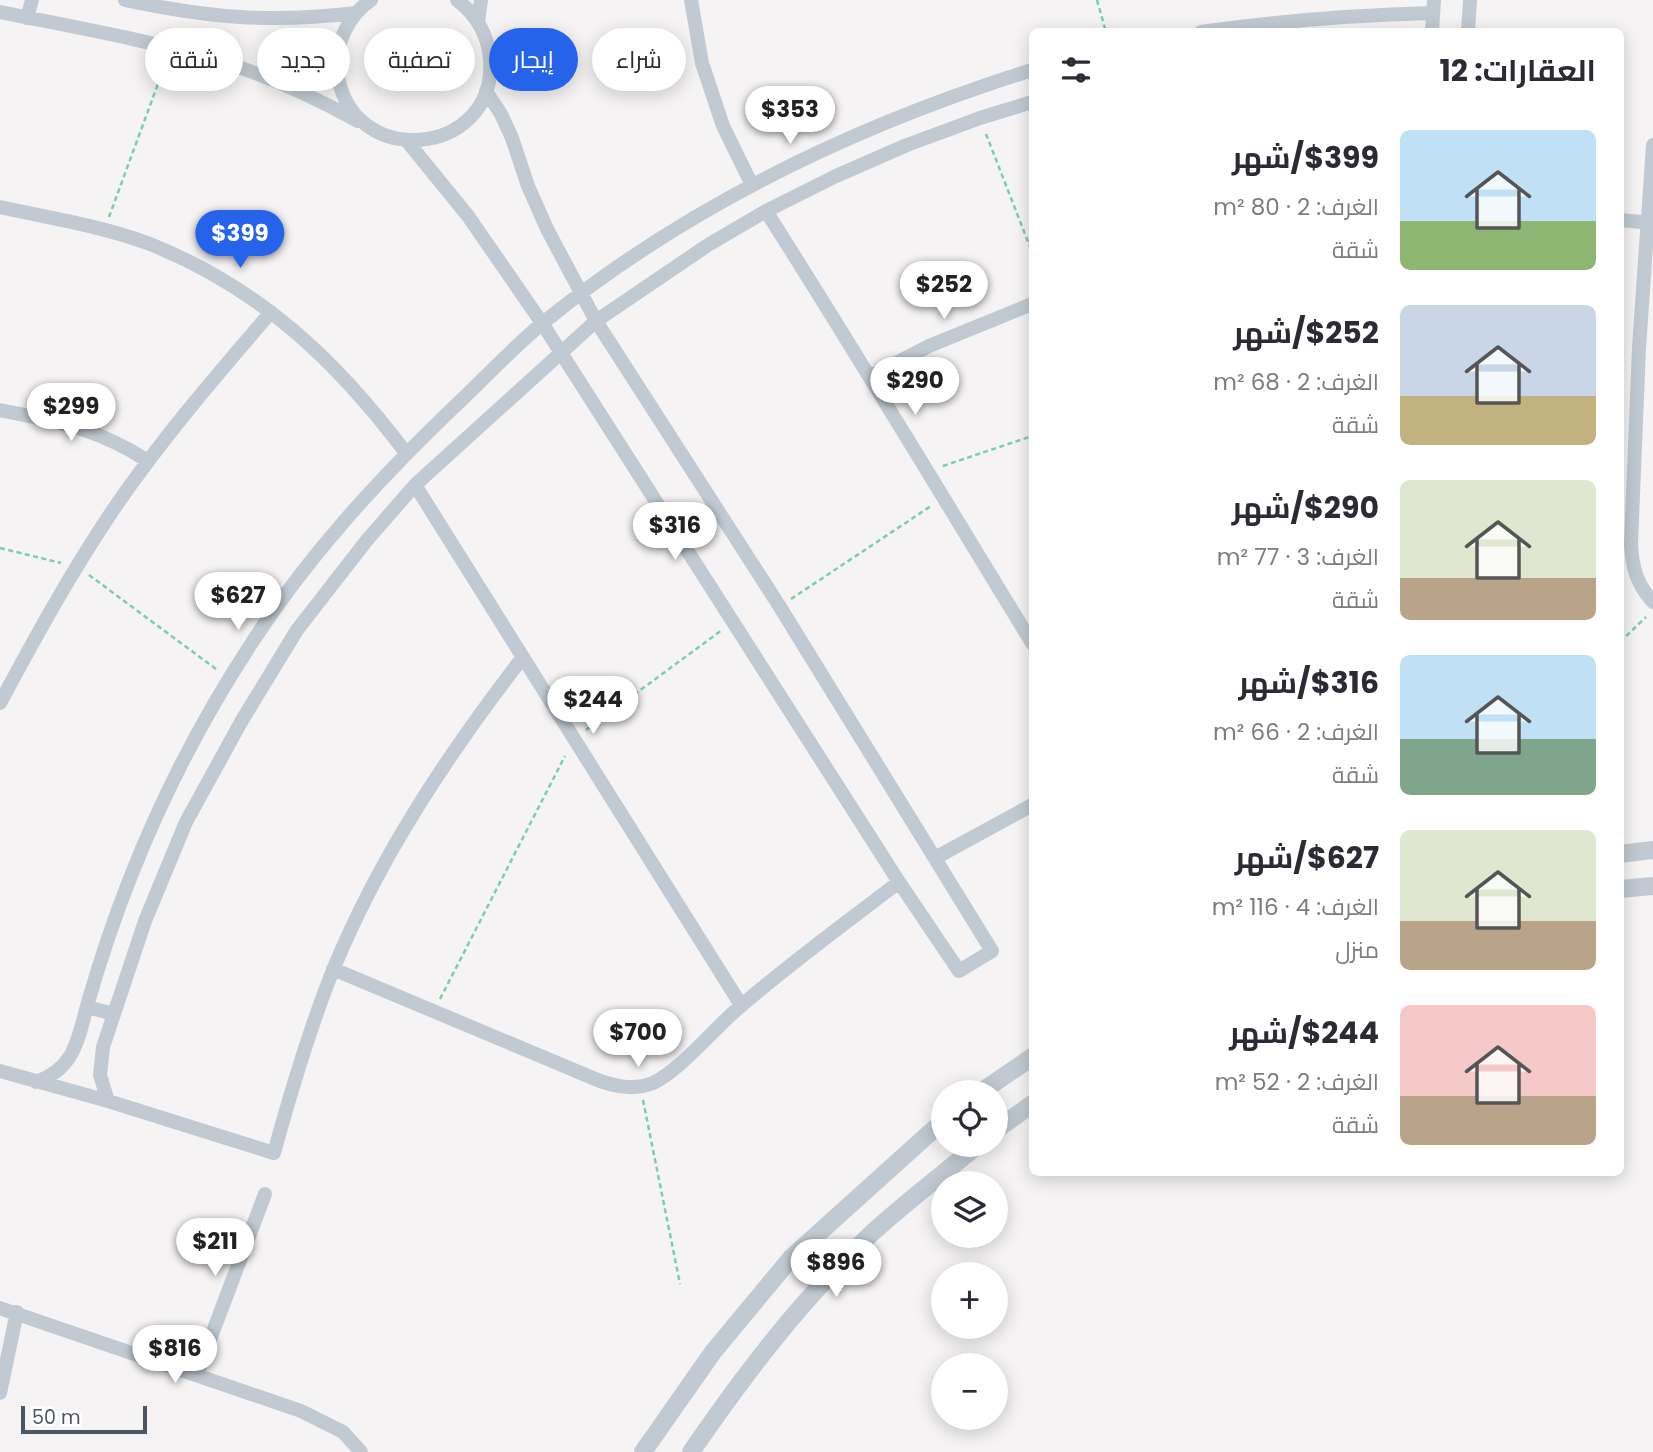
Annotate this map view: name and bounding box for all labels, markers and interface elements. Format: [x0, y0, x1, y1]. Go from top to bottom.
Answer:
chip: شقة [145, 28, 243, 91]
chip: جديد [257, 28, 350, 91]
chip: تصفية [364, 28, 475, 91]
chip: إيجار [489, 28, 578, 91]
chip: شراء [592, 28, 686, 91]
text: العقارات: 12 [1439, 49, 1596, 92]
icon: filters [1057, 51, 1095, 89]
pin: $353 [749, 86, 831, 146]
text: $353 [761, 93, 819, 125]
text: $399/شهر [1232, 136, 1379, 179]
icon: home [1456, 158, 1540, 242]
text: الغرف: 2 · 80 m² [1213, 191, 1379, 223]
pin: $399 [199, 210, 281, 270]
text: $399 [211, 217, 269, 249]
text: شقة [1332, 234, 1379, 266]
pin: $252 [903, 262, 985, 321]
text: $252 [916, 268, 972, 300]
text: $252/شهر [1233, 311, 1379, 354]
icon: home [1456, 333, 1540, 417]
pin: $290 [874, 358, 956, 417]
text: $290 [886, 364, 944, 396]
text: الغرف: 2 · 68 m² [1213, 366, 1379, 398]
pin: $299 [30, 384, 112, 443]
text: $299 [43, 390, 99, 422]
text: شقة [1332, 409, 1379, 441]
text: $290/شهر [1232, 486, 1379, 529]
pin: $316 [634, 503, 716, 562]
icon: home [1456, 508, 1540, 592]
text: $316 [649, 509, 701, 541]
text: الغرف: 3 · 77 m² [1217, 541, 1379, 573]
pin: $627 [197, 572, 279, 632]
text: $627 [210, 579, 266, 611]
text: شقة [1332, 584, 1379, 616]
text: $316/شهر [1238, 661, 1379, 704]
pin: $244 [552, 676, 634, 736]
text: $244 [563, 683, 623, 715]
icon: home [1456, 683, 1540, 767]
text: الغرف: 2 · 66 m² [1213, 716, 1379, 748]
text: شقة [1332, 759, 1379, 791]
text: $627/شهر [1235, 836, 1379, 879]
icon: home [1456, 858, 1540, 942]
text: الغرف: 4 · 116 m² [1212, 891, 1379, 923]
text: منزل [1335, 934, 1379, 966]
pin: $700 [597, 1010, 679, 1069]
text: $244/شهر [1229, 1011, 1379, 1054]
text: $700 [609, 1016, 667, 1048]
icon: home [1456, 1033, 1540, 1117]
text: الغرف: 2 · 52 m² [1215, 1066, 1379, 1098]
map controls [931, 1080, 1008, 1430]
button: locate [931, 1080, 1008, 1157]
text: شقة [1332, 1109, 1379, 1141]
button: layers [931, 1171, 1008, 1248]
pin: $211 [174, 1218, 256, 1278]
text: $211 [192, 1225, 238, 1257]
pin: $896 [795, 1240, 877, 1299]
text: $896 [807, 1246, 865, 1278]
button: + [931, 1262, 1008, 1339]
pin: $816 [134, 1326, 216, 1385]
text: $816 [148, 1332, 202, 1364]
button: − [931, 1353, 1008, 1430]
scale bar [21, 1403, 147, 1435]
text: 50 m [32, 1404, 81, 1431]

